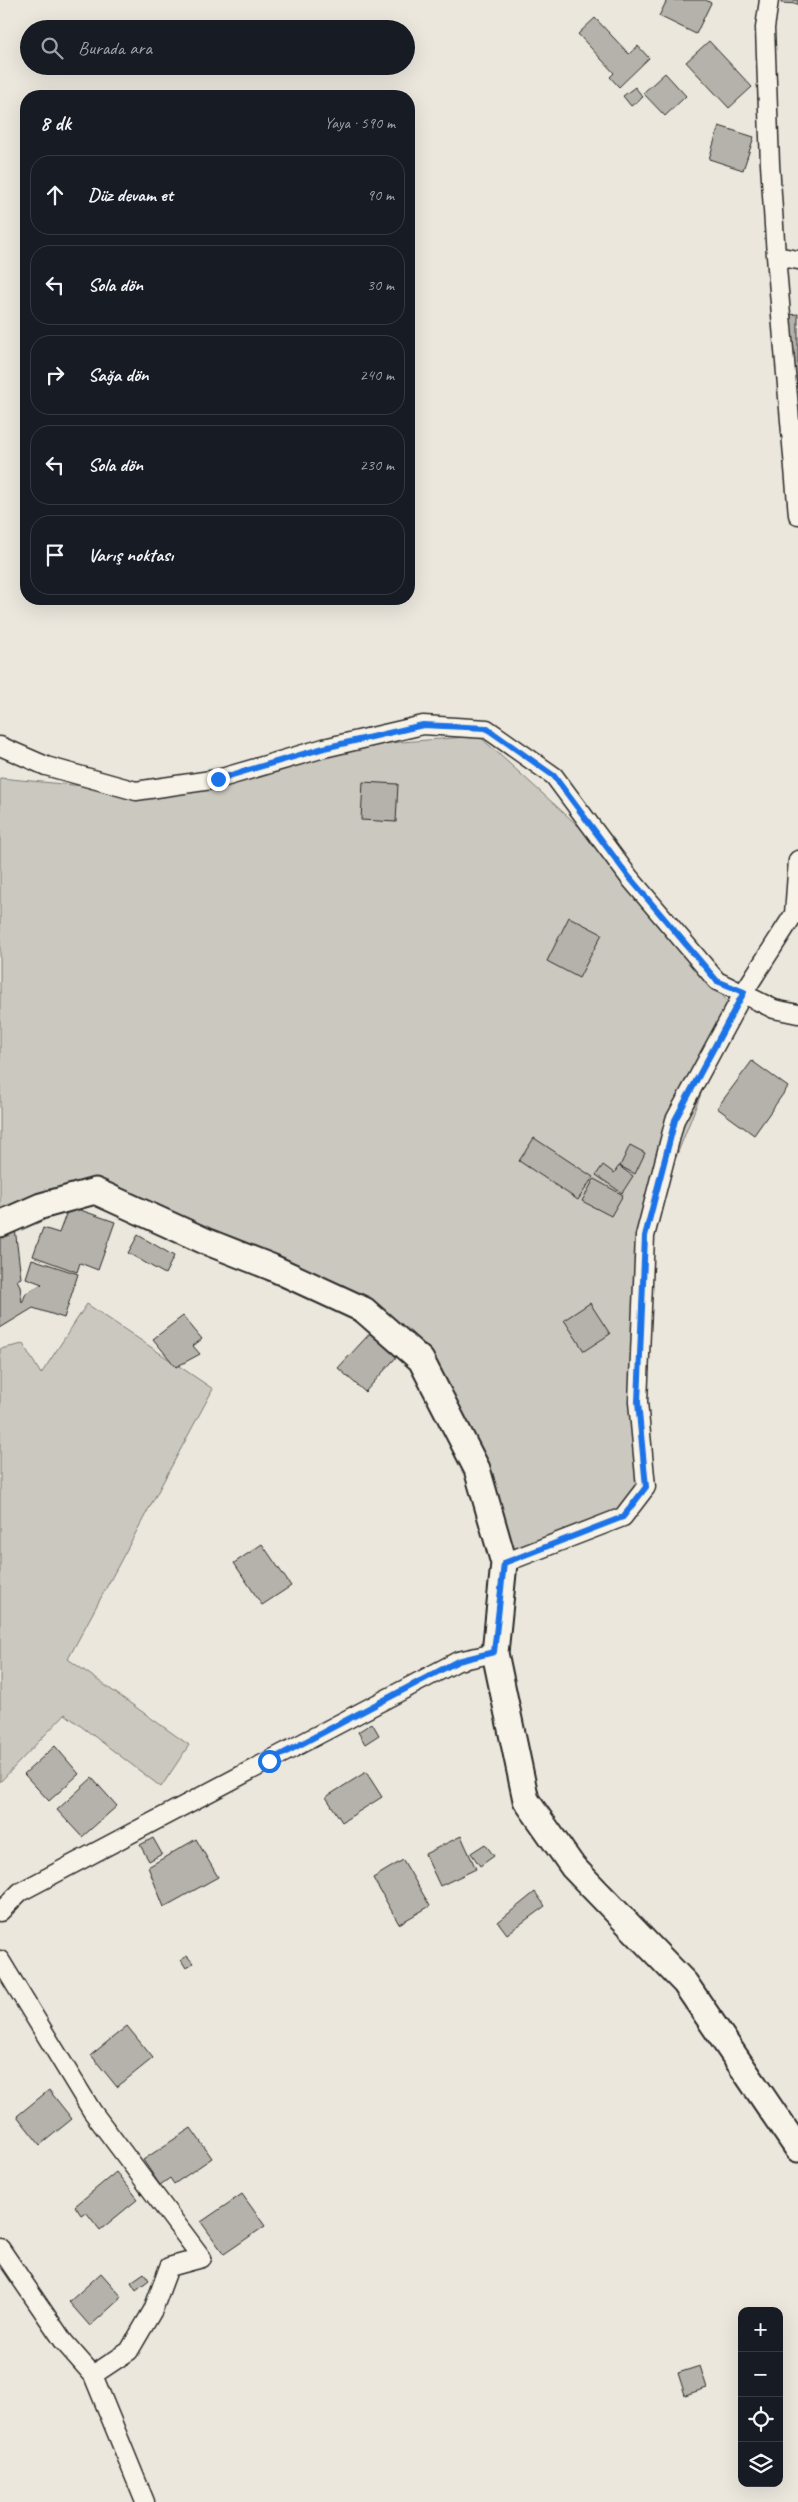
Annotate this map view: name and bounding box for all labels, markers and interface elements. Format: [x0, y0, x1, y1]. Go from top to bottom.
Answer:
search box [20, 20, 415, 75]
icon: search [38, 34, 66, 62]
text: Burada ara [78, 36, 152, 60]
text: 8 dk [40, 110, 71, 136]
text: Yaya · 590 m [324, 113, 395, 133]
icon: ahead [41, 181, 69, 209]
text: Düz devam et [88, 183, 173, 207]
text: 90 m [367, 185, 394, 205]
icon: left [41, 271, 69, 299]
text: Sola dön [88, 273, 143, 297]
text: 30 m [367, 275, 394, 295]
icon: right [41, 361, 69, 389]
text: Sağa dön [88, 363, 149, 387]
text: 240 m [360, 365, 394, 385]
icon: left [41, 451, 69, 479]
text: Sola dön [88, 453, 143, 477]
text: 230 m [360, 455, 394, 475]
icon: arrive [41, 541, 69, 569]
text: Varış noktası [88, 543, 173, 567]
route end [207, 768, 230, 791]
route start [258, 1750, 281, 1773]
map controls [738, 2307, 783, 2487]
button: + [738, 2307, 783, 2352]
button: − [738, 2352, 783, 2397]
button: locate [738, 2397, 783, 2442]
button: layers [738, 2442, 783, 2487]

